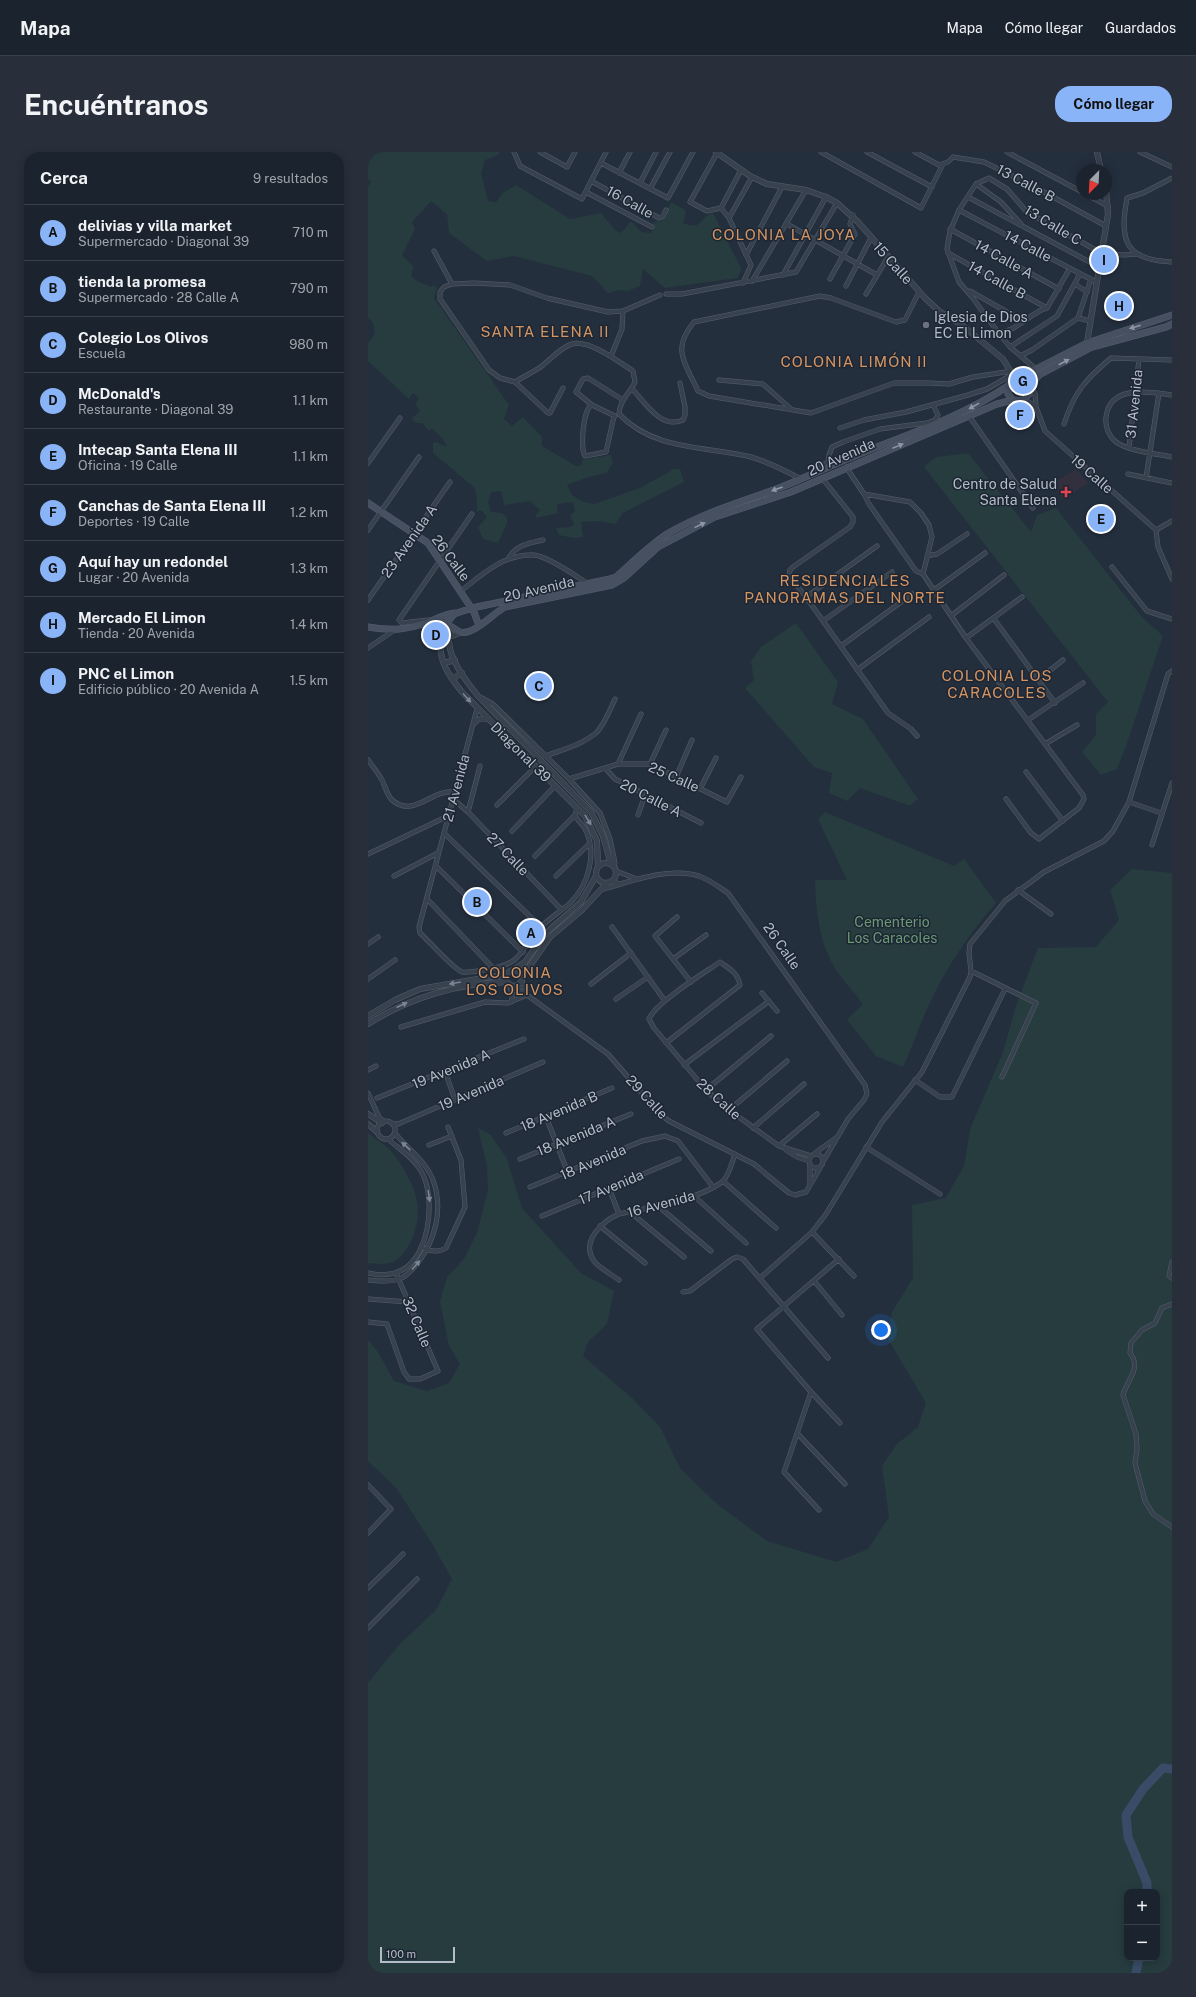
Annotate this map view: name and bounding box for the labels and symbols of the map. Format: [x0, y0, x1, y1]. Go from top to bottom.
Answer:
street label: 13 Calle B [994, 161, 1058, 205]
north arrow [1076, 164, 1112, 200]
street label: 16 Calle [604, 183, 656, 221]
street label: 13 Calle C [1021, 202, 1085, 248]
district label: COLONIA LA JOYA [712, 226, 856, 243]
street label: 14 Calle [1002, 227, 1054, 265]
street label: 14 Calle A [972, 236, 1036, 282]
street label: 15 Calle [870, 239, 916, 287]
pin: I [1091, 245, 1117, 275]
street label: 14 Calle B [965, 258, 1029, 302]
pin: H [1106, 291, 1132, 321]
place label: Iglesia de Dios EC El Limon [934, 309, 1028, 341]
marker: Iglesia de Dios EC El Limon [921, 320, 931, 330]
district label: SANTA ELENA II [480, 323, 610, 340]
one-way arrow [1129, 324, 1141, 330]
district label: COLONIA LIMÓN II [780, 352, 928, 370]
one-way arrow [1058, 359, 1070, 365]
pin: G [1010, 366, 1036, 396]
street label: 31 Avenida [1122, 369, 1146, 439]
pin: F [1007, 400, 1033, 430]
one-way arrow [968, 403, 980, 410]
street label: 20 Avenida [805, 435, 877, 479]
one-way arrow [893, 442, 905, 448]
street label: 19 Calle [1068, 451, 1117, 497]
place label: Centro de Salud Santa Elena [953, 476, 1057, 508]
one-way arrow [770, 486, 782, 492]
marker: Centro de Salud Santa Elena [1060, 486, 1072, 498]
street label: 23 Avenida A [378, 501, 440, 581]
pin: E [1088, 504, 1114, 534]
one-way arrow [694, 521, 706, 528]
street label: 26 Calle [428, 532, 474, 584]
district label: RESIDENCIALES PANORAMAS DEL NORTE [744, 572, 946, 606]
street label: 20 Avenida [502, 573, 576, 605]
pin: D [423, 620, 449, 650]
district label: COLONIA LOS CARACOLES [942, 667, 1052, 701]
pin: C [526, 671, 552, 701]
one-way arrow [463, 693, 472, 703]
street label: Diagonal 39 [488, 719, 554, 785]
street label: 21 Avenida [439, 753, 473, 823]
street label: 25 Calle [646, 759, 702, 795]
street label: 20 Calle A [618, 776, 684, 820]
one-way arrow [584, 815, 591, 826]
street label: 27 Calle [484, 829, 532, 879]
pin: B [464, 887, 490, 917]
park label: Cementerio Los Caracoles [847, 914, 937, 946]
pin: A [518, 918, 544, 948]
street label: 26 Calle [760, 919, 804, 973]
district label: COLONIA LOS OLIVOS [466, 964, 564, 998]
one-way arrow [449, 980, 461, 986]
one-way arrow [396, 1002, 407, 1008]
street label: 19 Avenida A [409, 1046, 493, 1092]
street label: 19 Avenida [436, 1072, 506, 1114]
street label: 29 Calle [623, 1072, 671, 1122]
street label: 28 Calle [694, 1075, 744, 1123]
street label: 18 Avenida B [518, 1088, 600, 1134]
street label: 18 Avenida A [534, 1113, 618, 1159]
one-way arrow [401, 1141, 411, 1150]
street label: 18 Avenida [558, 1141, 628, 1183]
street label: 17 Avenida [576, 1166, 646, 1208]
street label: 16 Avenida [625, 1187, 697, 1221]
one-way arrow [426, 1190, 432, 1202]
one-way arrow [411, 1260, 420, 1270]
street label: 32 Calle [399, 1294, 435, 1350]
your location [871, 1320, 891, 1340]
scale bar [380, 1945, 455, 1964]

